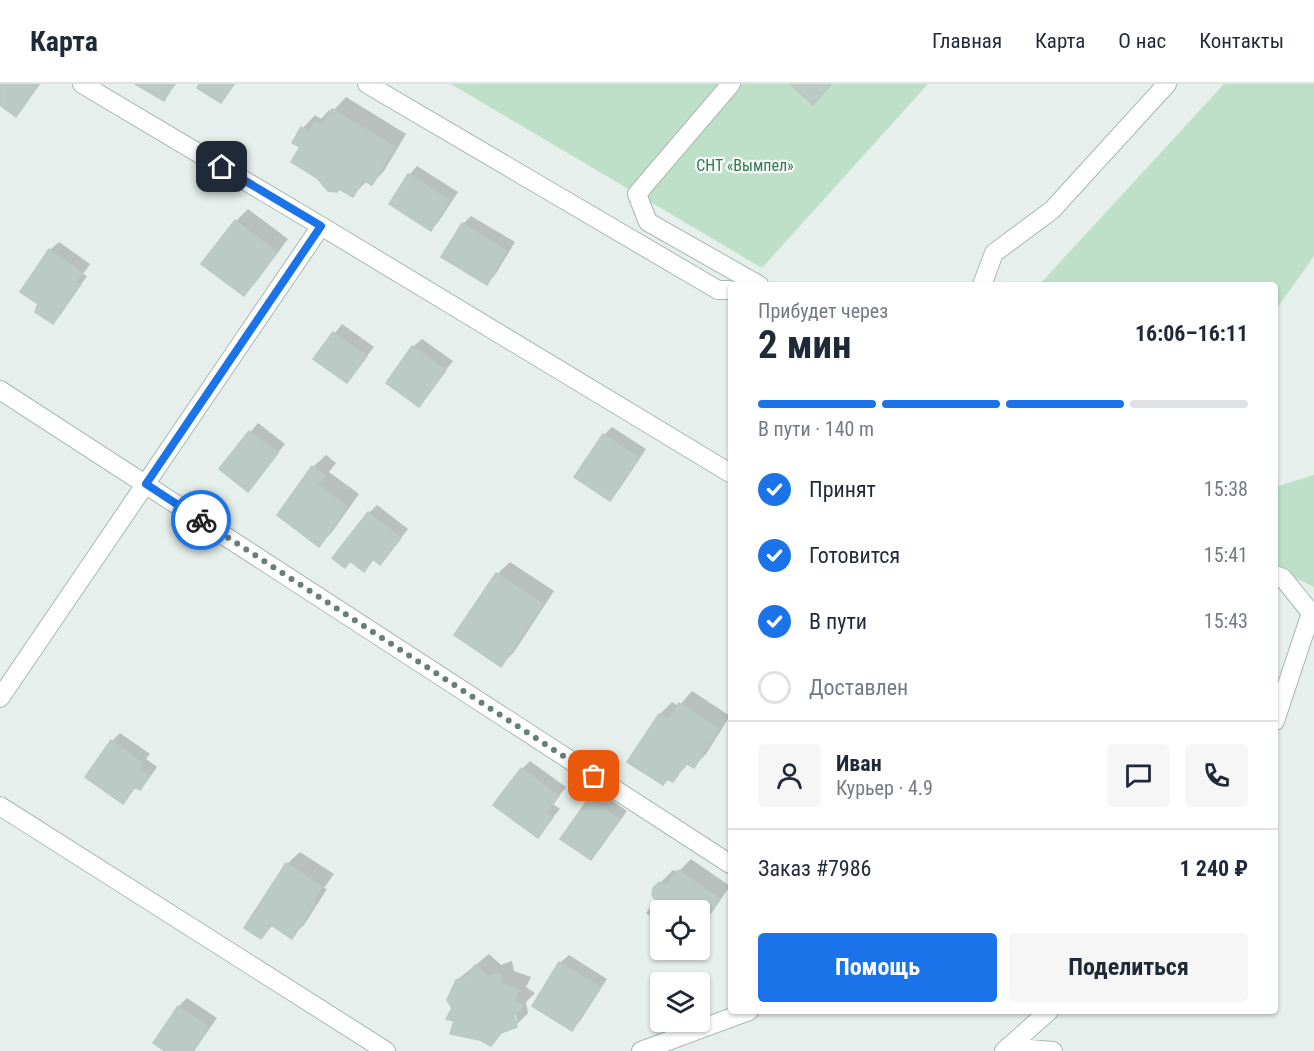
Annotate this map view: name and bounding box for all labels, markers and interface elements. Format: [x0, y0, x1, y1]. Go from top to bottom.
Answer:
text: Карта [30, 25, 98, 58]
text: Главная [932, 29, 1002, 53]
text: Карта [1035, 29, 1085, 53]
text: О нас [1118, 29, 1166, 53]
text: Контакты [1199, 29, 1284, 53]
pin [196, 141, 247, 192]
icon: home [205, 150, 238, 183]
park label: СНТ «Вымпел» [696, 156, 794, 175]
text: Прибудет через [758, 299, 888, 323]
text: 16:06–16:11 [1135, 321, 1248, 346]
text: 2 мин [758, 322, 852, 368]
text: В пути · 140 m [758, 417, 874, 441]
icon: check [758, 473, 791, 506]
text: Принят [809, 477, 876, 502]
text: 15:38 [1204, 477, 1248, 501]
courier [171, 490, 231, 550]
icon: bike [185, 504, 218, 537]
icon: check [758, 539, 791, 572]
text: Готовится [809, 543, 900, 568]
text: 15:41 [1204, 543, 1248, 567]
icon: check [758, 605, 791, 638]
text: В пути [809, 609, 867, 634]
text: 15:43 [1204, 609, 1248, 633]
text: Доставлен [809, 675, 908, 700]
button: person [758, 744, 821, 807]
button: chat [1107, 744, 1170, 807]
button: phone [1185, 744, 1248, 807]
pin [568, 750, 619, 801]
text: Иван [836, 751, 882, 776]
icon: bag [577, 759, 610, 792]
text: Курьер · 4.9 [836, 776, 933, 800]
text: Заказ #7986 [758, 856, 871, 881]
text: 1 240 ₽ [1180, 856, 1248, 881]
map controls [650, 900, 710, 1032]
button: locate [650, 900, 710, 960]
button: Помощь [758, 933, 997, 1002]
button: Поделиться [1009, 933, 1248, 1002]
button: layers [650, 972, 710, 1032]

